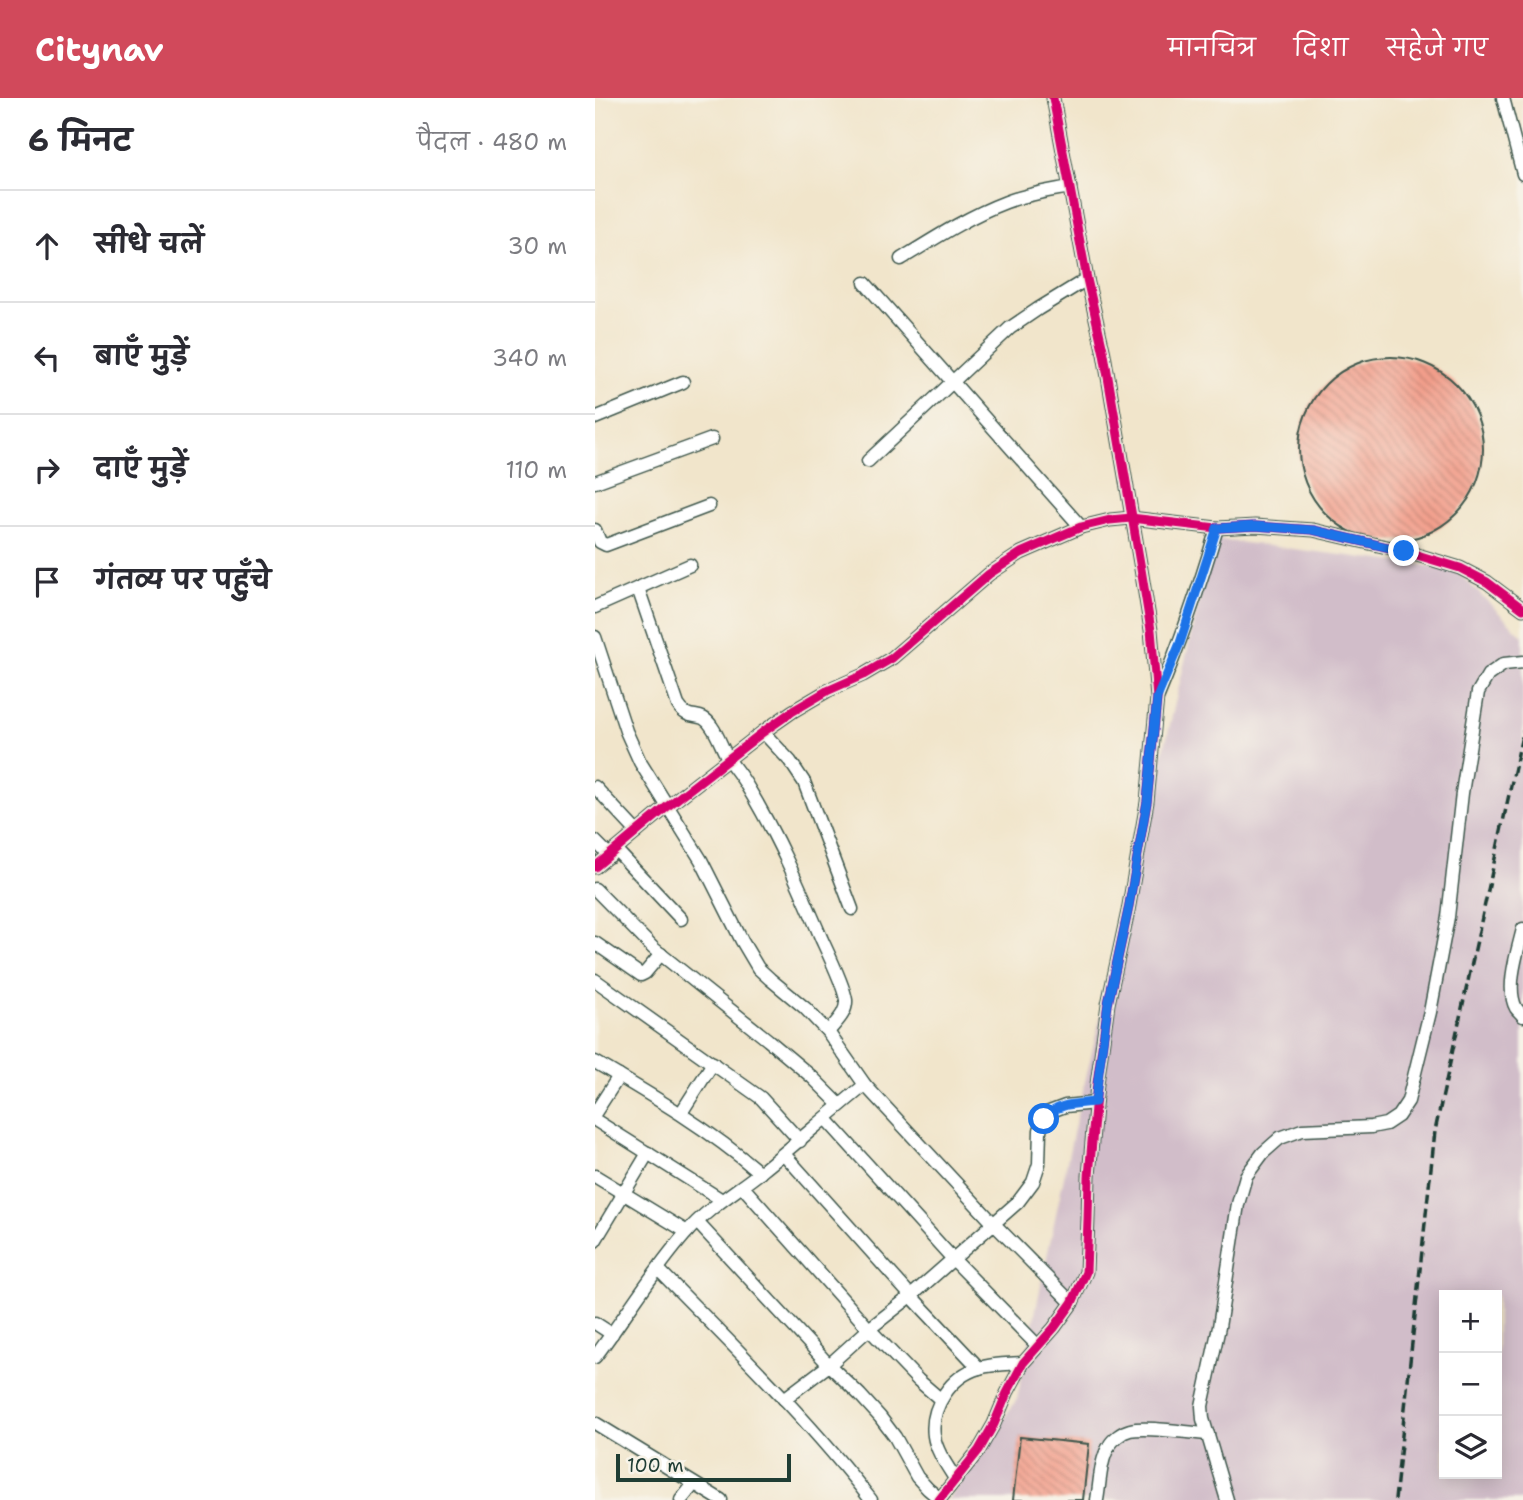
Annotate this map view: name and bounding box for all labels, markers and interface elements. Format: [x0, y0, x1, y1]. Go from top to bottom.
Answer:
text: Citynav [35, 27, 164, 72]
text: मानचित्र [1168, 32, 1256, 64]
text: दिशा [1294, 32, 1348, 64]
text: सहेजे गए [1386, 32, 1488, 64]
text: 6 मिनट [28, 120, 132, 161]
text: पैदल · 480 m [417, 127, 567, 157]
text: सीधे चलें [95, 226, 204, 261]
icon: ahead [28, 227, 66, 265]
text: 30 m [508, 231, 567, 261]
text: बाएँ मुड़ें [95, 338, 189, 373]
icon: left [28, 339, 66, 377]
text: 340 m [492, 343, 567, 373]
text: दाएँ मुड़ें [95, 450, 188, 485]
icon: right [28, 451, 66, 489]
text: 110 m [505, 455, 567, 485]
route end [1388, 535, 1419, 566]
text: गंतव्य पर पहुँचे [95, 562, 271, 597]
icon: arrive [28, 563, 66, 601]
route start [1028, 1103, 1059, 1134]
map controls [1439, 1290, 1502, 1479]
button: + [1439, 1290, 1502, 1353]
button: − [1439, 1353, 1502, 1416]
button: layers [1439, 1416, 1502, 1479]
scale bar [616, 1451, 791, 1483]
text: 100 m [627, 1453, 684, 1478]

